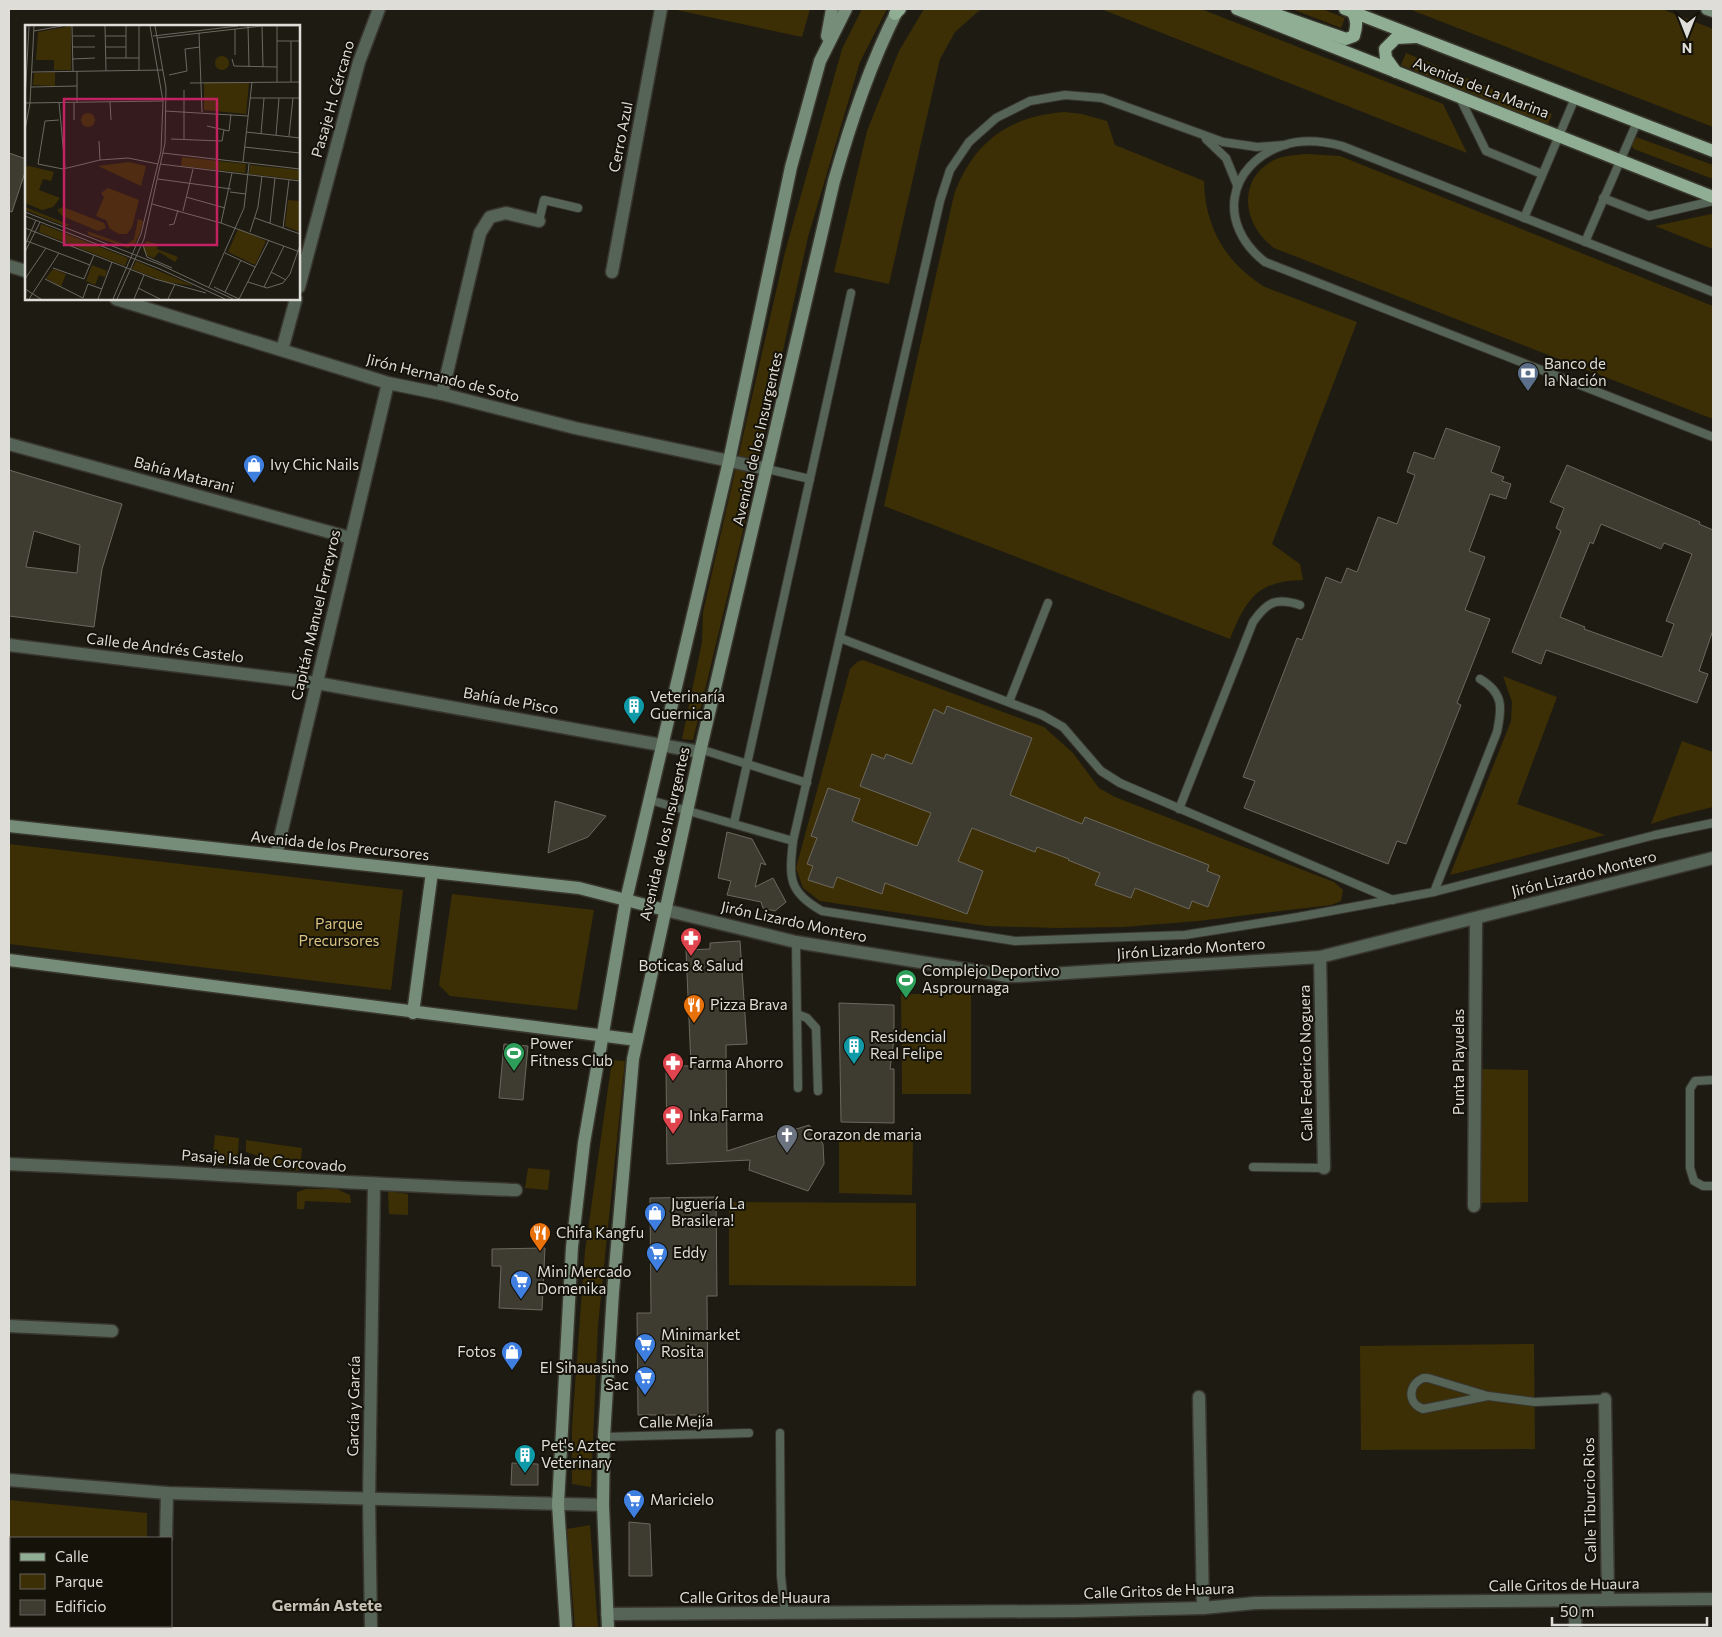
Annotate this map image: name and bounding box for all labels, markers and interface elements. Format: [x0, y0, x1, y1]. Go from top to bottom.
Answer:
north arrow [1662, 10, 1712, 60]
inset map [25, 25, 300, 300]
street label: Pasaje H. Cércano [307, 38, 357, 159]
text: N [1682, 40, 1692, 57]
street label: Avenida de La Marina [1411, 53, 1552, 121]
street label: Cerro Azul [604, 100, 636, 174]
street label: Jirón Hernando de Soto [365, 349, 522, 405]
street label: Avenida de los Insurgentes [728, 350, 786, 528]
place label: Banco de la Nación [1544, 354, 1607, 389]
bank icon: Banco de la Nación [1516, 361, 1540, 392]
street label: Bahía Matarani [132, 452, 236, 496]
shop icon: Ivy Chic Nails [242, 453, 266, 484]
place label: Ivy Chic Nails [270, 455, 359, 473]
street label: Capitán Manuel Ferreyros [287, 528, 343, 702]
street label: Calle de Andrés Castelo [85, 628, 245, 666]
street label: Bahía de Pisco [462, 683, 560, 717]
place label: Veterinaría Guernica [650, 687, 725, 722]
building icon: Veterinaría Guernica [622, 694, 646, 725]
street label: Avenida de los Insurgentes [635, 745, 693, 923]
street label: Avenida de los Precursores [250, 827, 431, 863]
street label: Jirón Lizardo Montero [1509, 846, 1658, 900]
street label: Jirón Lizardo Montero [720, 897, 869, 945]
park label: Parque Precursores [299, 914, 380, 949]
pharmacy icon: Boticas & Salud [679, 926, 703, 957]
street label: Jirón Lizardo Montero [1116, 934, 1266, 962]
place label: Boticas & Salud [639, 956, 743, 974]
place label: Complejo Deportivo Asprournaga [922, 961, 1060, 996]
sports icon: Complejo Deportivo Asprournaga [894, 968, 918, 999]
street label: Calle Federico Noguera [1295, 984, 1315, 1142]
restaurant icon: Pizza Brava [682, 993, 706, 1024]
place label: Pizza Brava [710, 995, 787, 1013]
street label: Punta Playuelas [1449, 1008, 1467, 1115]
place label: Residencial Real Felipe [870, 1027, 946, 1062]
place label: Power Fitness Club [530, 1034, 613, 1069]
building icon: Residencial Real Felipe [842, 1034, 866, 1065]
sports icon: Power Fitness Club [502, 1041, 526, 1072]
pharmacy icon: Farma Ahorro [661, 1051, 685, 1082]
place label: Farma Ahorro [689, 1053, 784, 1071]
pharmacy icon: Inka Farma [661, 1104, 685, 1135]
place label: Inka Farma [689, 1106, 764, 1124]
church icon: Corazon de maria [775, 1123, 799, 1154]
place label: Corazon de maria [803, 1125, 922, 1143]
street label: Pasaje Isla de Corcovado [181, 1145, 347, 1175]
place label: Juguería La Brasilera! [671, 1194, 745, 1229]
shop icon: Juguería La Brasilera! [643, 1201, 667, 1232]
restaurant icon: Chifa Kangfu [528, 1221, 552, 1252]
place label: Chifa Kangfu [556, 1223, 644, 1241]
supermarket icon: Eddy [645, 1241, 669, 1272]
place label: Eddy [673, 1243, 707, 1261]
place label: Mini Mercado Domenika [537, 1262, 631, 1297]
supermarket icon: Mini Mercado Domenika [509, 1269, 533, 1300]
place label: Minimarket Rosita [661, 1325, 740, 1360]
supermarket icon: Minimarket Rosita [633, 1332, 657, 1363]
shop icon: Fotos [500, 1340, 524, 1371]
place label: Fotos [457, 1342, 496, 1360]
street label: García y García [343, 1355, 363, 1457]
place label: El Sihauasino Sac [540, 1358, 629, 1393]
supermarket icon: El Sihauasino Sac [633, 1365, 657, 1396]
street label: Calle Mejía [639, 1411, 713, 1431]
place label: Pet's Aztec Veterinary [541, 1436, 616, 1471]
street label: Calle Tiburcio Rios [1579, 1437, 1599, 1563]
building icon: Pet's Aztec Veterinary [513, 1443, 537, 1474]
supermarket icon: Maricielo [622, 1488, 646, 1519]
place label: Maricielo [650, 1490, 714, 1508]
legend [10, 1537, 172, 1627]
text: Calle [55, 1547, 89, 1565]
text: Parque [55, 1572, 103, 1590]
street label: Calle Gritos de Huaura [1488, 1574, 1640, 1594]
street label: Calle Gritos de Huaura [1083, 1578, 1235, 1602]
street label: Calle Gritos de Huaura [680, 1588, 830, 1606]
scale bar [1552, 1594, 1707, 1626]
district label: Germán Astete [272, 1595, 382, 1614]
text: Edificio [55, 1597, 106, 1615]
text: 50 m [1560, 1602, 1594, 1620]

